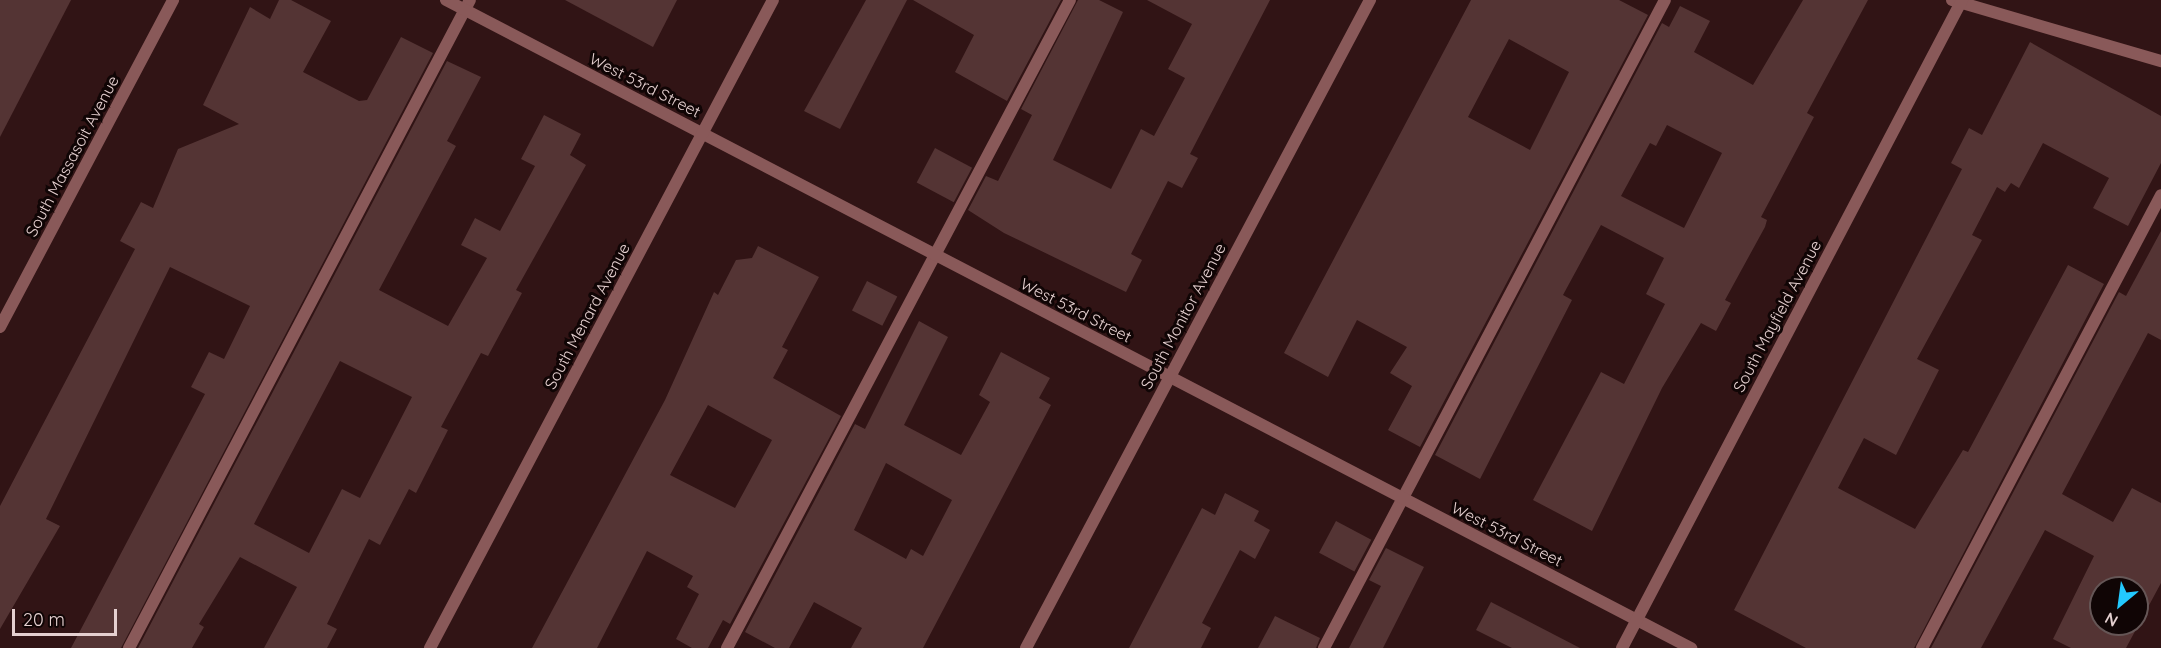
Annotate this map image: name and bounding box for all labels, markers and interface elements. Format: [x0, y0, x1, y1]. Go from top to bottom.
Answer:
street label: West 53rd Street [586, 49, 704, 121]
street label: South Massasoit Avenue [21, 72, 123, 240]
street label: South Mayfield Avenue [1729, 237, 1825, 395]
street label: South Menard Avenue [540, 240, 634, 392]
street label: South Monitor Avenue [1136, 240, 1230, 392]
street label: West 53rd Street [1017, 274, 1135, 346]
street label: West 53rd Street [1448, 498, 1566, 570]
north arrow [2089, 576, 2149, 636]
scale bar [15, 597, 120, 635]
text: 20 m [23, 608, 65, 631]
text: N [2101, 608, 2121, 632]

